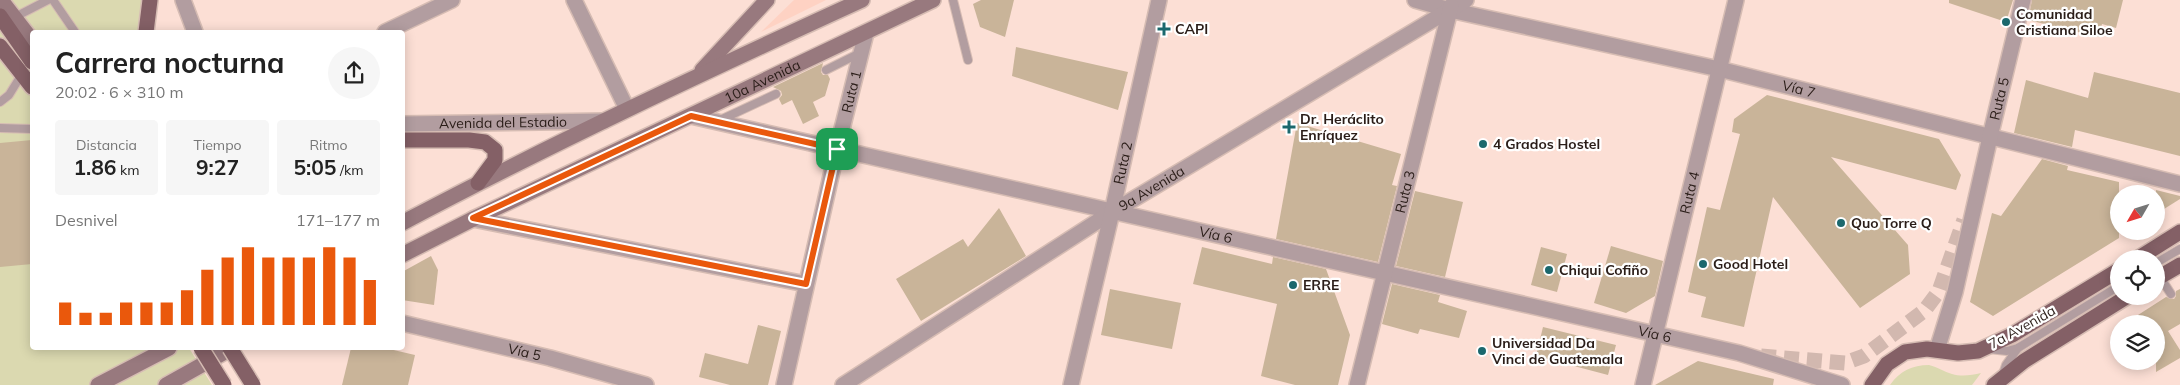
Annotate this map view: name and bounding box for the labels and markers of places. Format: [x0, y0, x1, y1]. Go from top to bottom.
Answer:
place label: Comunidad Cristiana Siloe [2016, 5, 2113, 39]
marker: Comunidad Cristiana Siloe [2000, 16, 2012, 28]
place label: CAPI [1175, 20, 1208, 38]
marker: CAPI [1157, 22, 1171, 36]
place label: Dr. Heráclito Enríquez [1300, 110, 1384, 144]
marker: Dr. Heráclito Enríquez [1282, 120, 1296, 134]
pin [816, 128, 858, 170]
place label: 4 Grados Hostel [1493, 135, 1600, 153]
marker: 4 Grados Hostel [1477, 138, 1489, 150]
place label: Quo Torre Q [1851, 214, 1932, 232]
marker: Quo Torre Q [1835, 217, 1847, 229]
place label: Good Hotel [1713, 255, 1788, 273]
marker: Good Hotel [1697, 258, 1709, 270]
place label: Chiqui Cofiño [1559, 261, 1648, 279]
marker: Chiqui Cofiño [1543, 264, 1555, 276]
place label: ERRE [1303, 276, 1339, 294]
marker: ERRE [1287, 279, 1299, 291]
place label: Universidad Da Vinci de Guatemala [1491, 334, 1623, 368]
marker: Universidad Da Vinci de Guatemala [1476, 345, 1488, 357]

